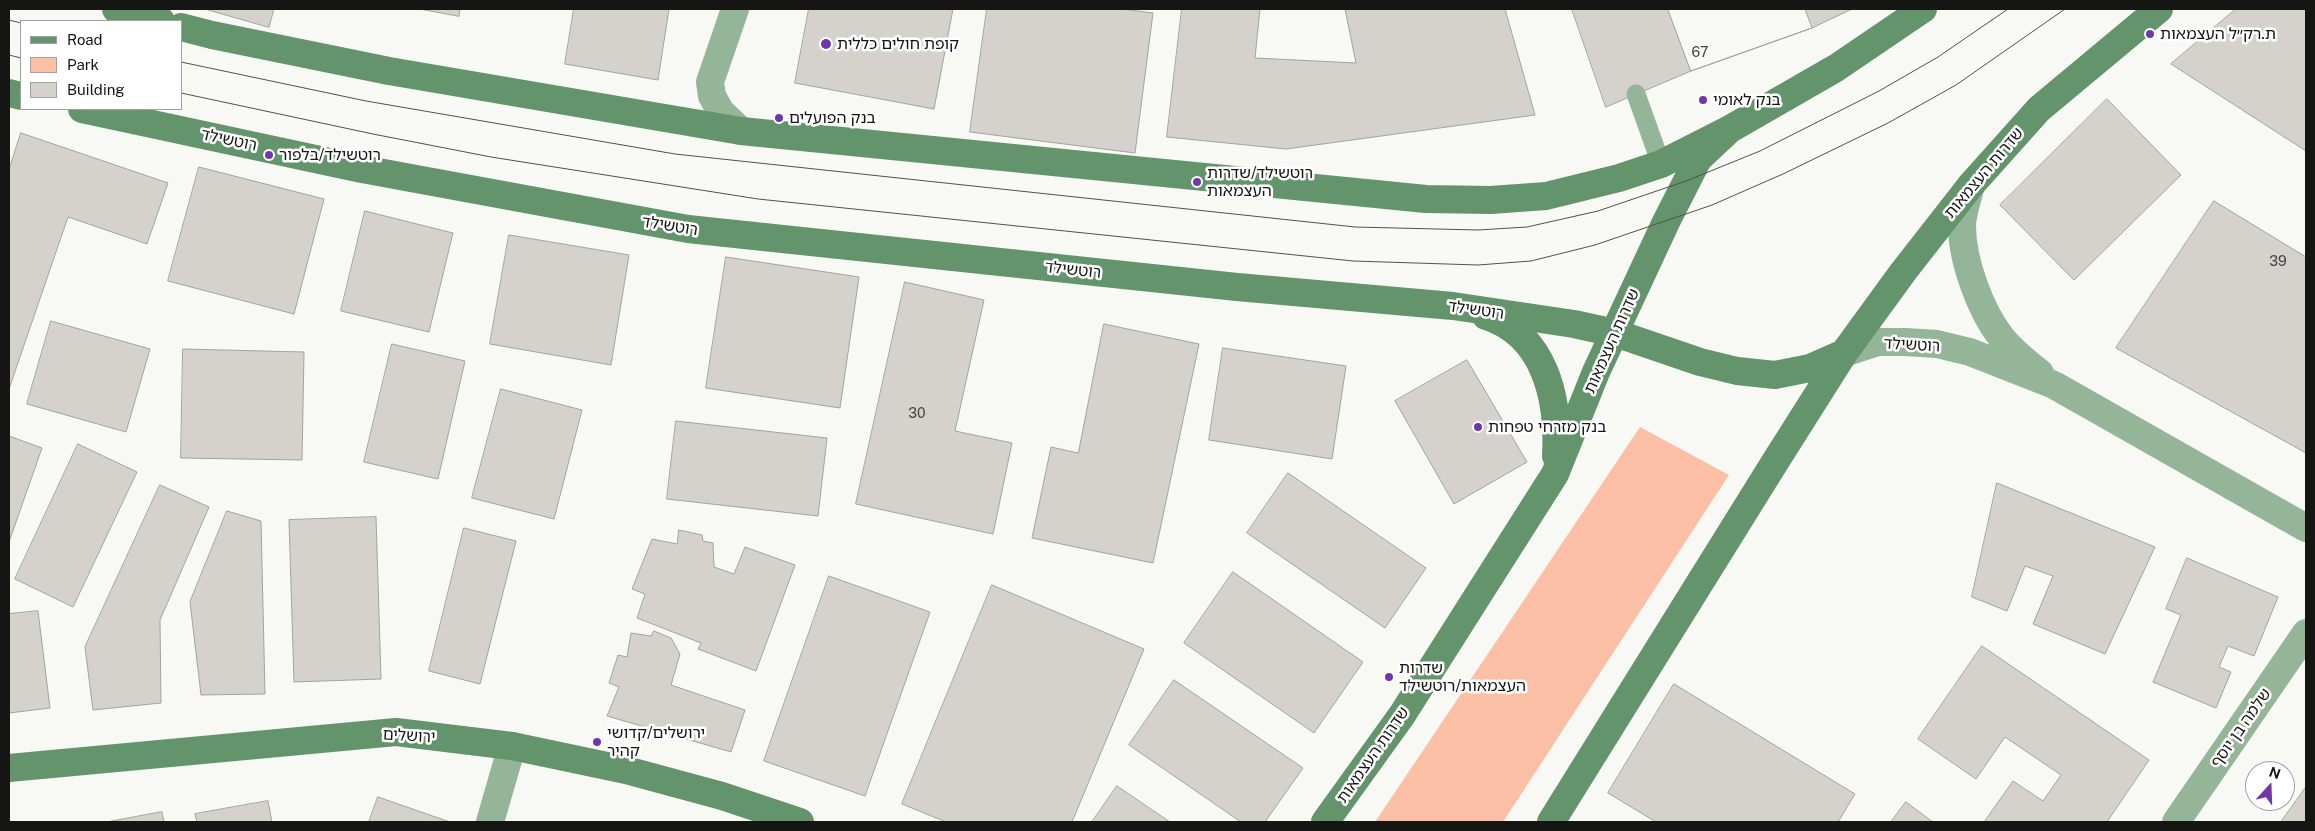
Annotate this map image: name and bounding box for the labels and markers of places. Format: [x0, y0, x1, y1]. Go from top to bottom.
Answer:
place label: ת.רק״ל העצמאות [2160, 24, 2276, 44]
marker: ת.רק״ל העצמאות [2144, 28, 2156, 40]
place label: קופת חולים כללית [837, 34, 959, 54]
marker: קופת חולים כללית [819, 37, 833, 51]
place label: בנק לאומי [1713, 90, 1781, 110]
marker: בנק לאומי [1697, 94, 1709, 106]
place label: בנק הפועלים [789, 108, 876, 128]
marker: בנק הפועלים [773, 112, 785, 124]
place label: רוטשילד/בלפור [279, 145, 381, 165]
marker: רוטשילד/בלפור [263, 149, 275, 161]
place label: רוטשילד/שדרות העצמאות [1207, 163, 1313, 201]
marker: רוטשילד/שדרות העצמאות [1191, 176, 1203, 188]
place label: בנק מזרחי טפחות [1488, 417, 1606, 437]
marker: בנק מזרחי טפחות [1472, 421, 1484, 433]
place label: שדרות העצמאות/רוטשילד [1399, 658, 1526, 696]
marker: שדרות העצמאות/רוטשילד [1383, 671, 1395, 683]
place label: ירושלים/קדושי קהיר [607, 723, 705, 761]
marker: ירושלים/קדושי קהיר [591, 736, 603, 748]

